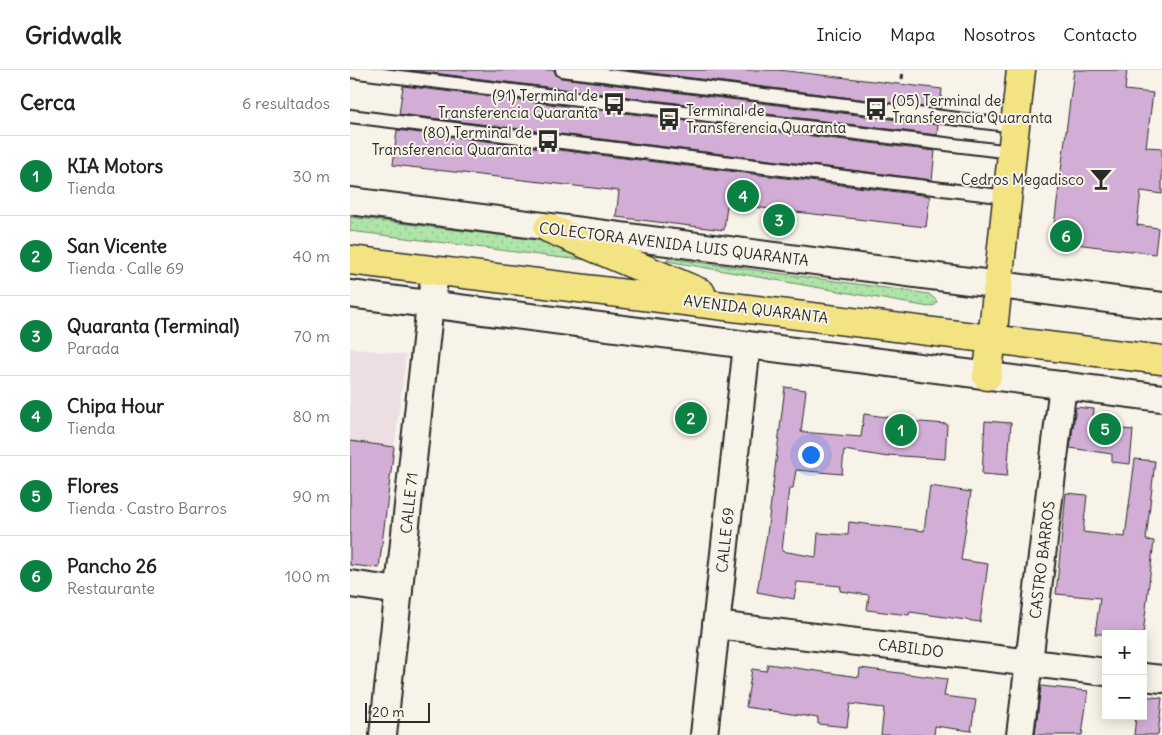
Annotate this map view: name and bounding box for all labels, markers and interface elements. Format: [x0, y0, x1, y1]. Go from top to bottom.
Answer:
text: Gridwalk [25, 20, 122, 50]
text: Inicio [816, 23, 862, 46]
text: Mapa [890, 23, 935, 46]
text: Nosotros [963, 23, 1035, 46]
text: Contacto [1063, 23, 1137, 46]
place label: (91) Terminal de Transferencia Quaranta [438, 86, 598, 122]
text: Cerca [20, 89, 75, 116]
bus stop icon: (91) Terminal de Transferencia Quaranta [601, 91, 627, 117]
place label: (05) Terminal de Transferencia Quaranta [892, 91, 1053, 127]
text: 6 resultados [242, 93, 330, 113]
bus stop icon: (05) Terminal de Transferencia Quaranta [863, 96, 889, 122]
place label: Terminal de Transferencia Quaranta [686, 101, 847, 137]
bus stop icon: Terminal de Transferencia Quaranta [656, 106, 682, 132]
place label: (80) Terminal de Transferencia Quaranta [372, 123, 532, 159]
bus stop icon: (80) Terminal de Transferencia Quaranta [535, 128, 561, 154]
text: KIA Motors [67, 154, 163, 178]
text: 1 [33, 166, 39, 186]
text: 30 m [293, 166, 330, 186]
bar icon: Cedros Megadisco [1088, 166, 1114, 192]
place label: Cedros Megadisco [961, 170, 1084, 189]
pin: 4 [727, 177, 759, 215]
text: Tienda [67, 178, 115, 198]
pin: 3 [763, 201, 795, 239]
pin: 6 [1050, 217, 1082, 255]
street label: COLECTORA AVENIDA LUIS QUARANTA [538, 218, 810, 270]
text: San Vicente [67, 234, 167, 258]
text: 2 [32, 246, 40, 266]
text: 40 m [292, 246, 330, 266]
text: Tienda · Calle 69 [67, 258, 184, 278]
street label: AVENIDA QUARANTA [683, 291, 830, 327]
text: Quaranta (Terminal) [67, 314, 239, 338]
text: 3 [31, 326, 41, 346]
text: 70 m [294, 326, 330, 346]
text: Parada [67, 338, 119, 358]
text: Chipa Hour [67, 394, 164, 418]
pin: 2 [675, 399, 707, 437]
text: 4 [31, 406, 41, 426]
text: 80 m [292, 406, 330, 426]
pin: 5 [1089, 410, 1121, 448]
pin: 1 [885, 411, 917, 449]
text: Tienda [67, 418, 115, 438]
your location [798, 442, 824, 468]
street label: CALLE 71 [396, 471, 422, 535]
text: Flores [67, 474, 119, 498]
text: 5 [31, 486, 41, 506]
text: 90 m [292, 486, 330, 506]
text: Tienda · Castro Barros [67, 498, 227, 518]
street label: CASTRO BARROS [1025, 500, 1059, 620]
street label: CALLE 69 [712, 506, 738, 574]
text: Pancho 26 [67, 554, 157, 578]
text: 6 [31, 566, 41, 586]
text: 100 m [285, 566, 330, 586]
text: Restaurante [67, 578, 155, 598]
map controls [1102, 630, 1147, 720]
button: + [1102, 630, 1147, 675]
street label: CABILDO [877, 635, 945, 661]
button: − [1102, 675, 1147, 720]
scale bar [365, 700, 430, 723]
text: 20 m [372, 703, 405, 721]

